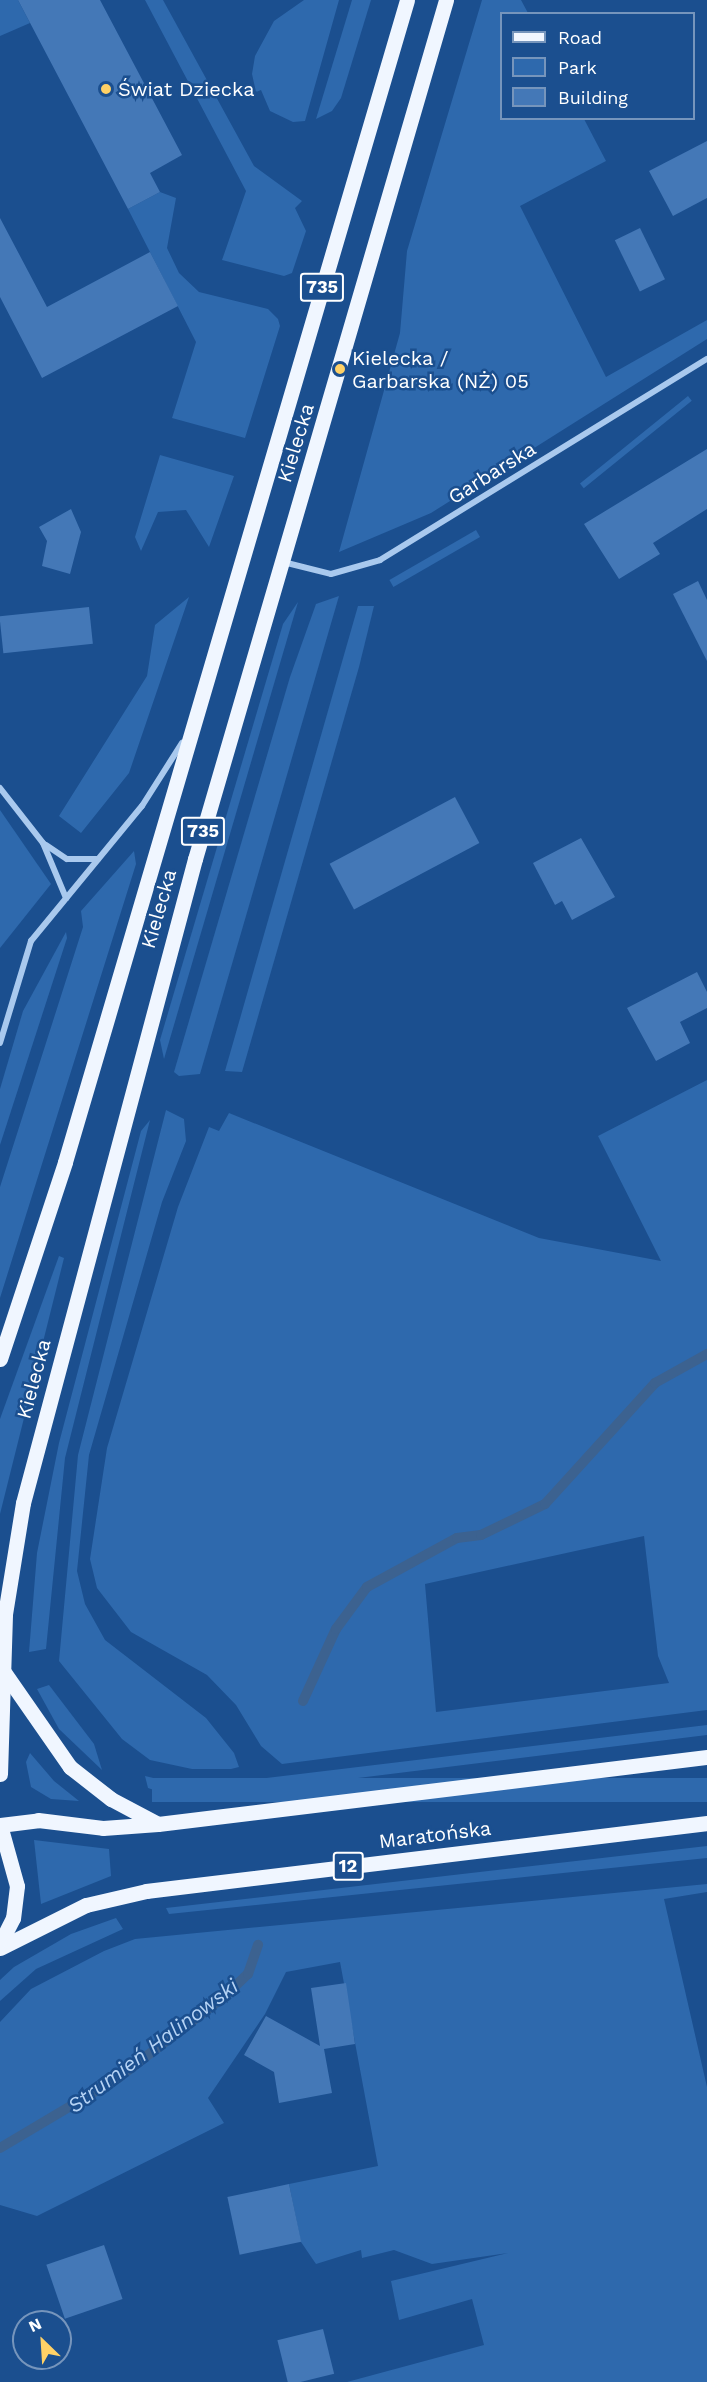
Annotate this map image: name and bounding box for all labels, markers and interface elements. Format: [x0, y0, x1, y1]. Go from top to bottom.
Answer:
legend [500, 12, 695, 120]
text: Road [558, 27, 602, 48]
text: Park [558, 57, 597, 78]
place label: Świat Dziecka [118, 77, 254, 101]
marker: Świat Dziecka [99, 82, 113, 96]
text: Building [558, 87, 628, 108]
road number: 735 [300, 272, 344, 302]
place label: Kielecka / Garbarska (NŻ) 05 [352, 346, 529, 393]
marker: Kielecka / Garbarska (NŻ) 05 [333, 362, 347, 376]
street label: Kielecka [273, 401, 319, 485]
street label: Garbarska [444, 437, 540, 509]
road number: 735 [180, 816, 226, 846]
street label: Kielecka [136, 867, 182, 951]
street label: Kielecka [12, 1337, 56, 1421]
street label: Maratońska [378, 1816, 492, 1854]
road number: 12 [332, 1851, 364, 1881]
water label: Strumień Halinowski [63, 1974, 243, 2118]
north arrow [12, 2310, 72, 2370]
text: N [26, 2314, 44, 2336]

